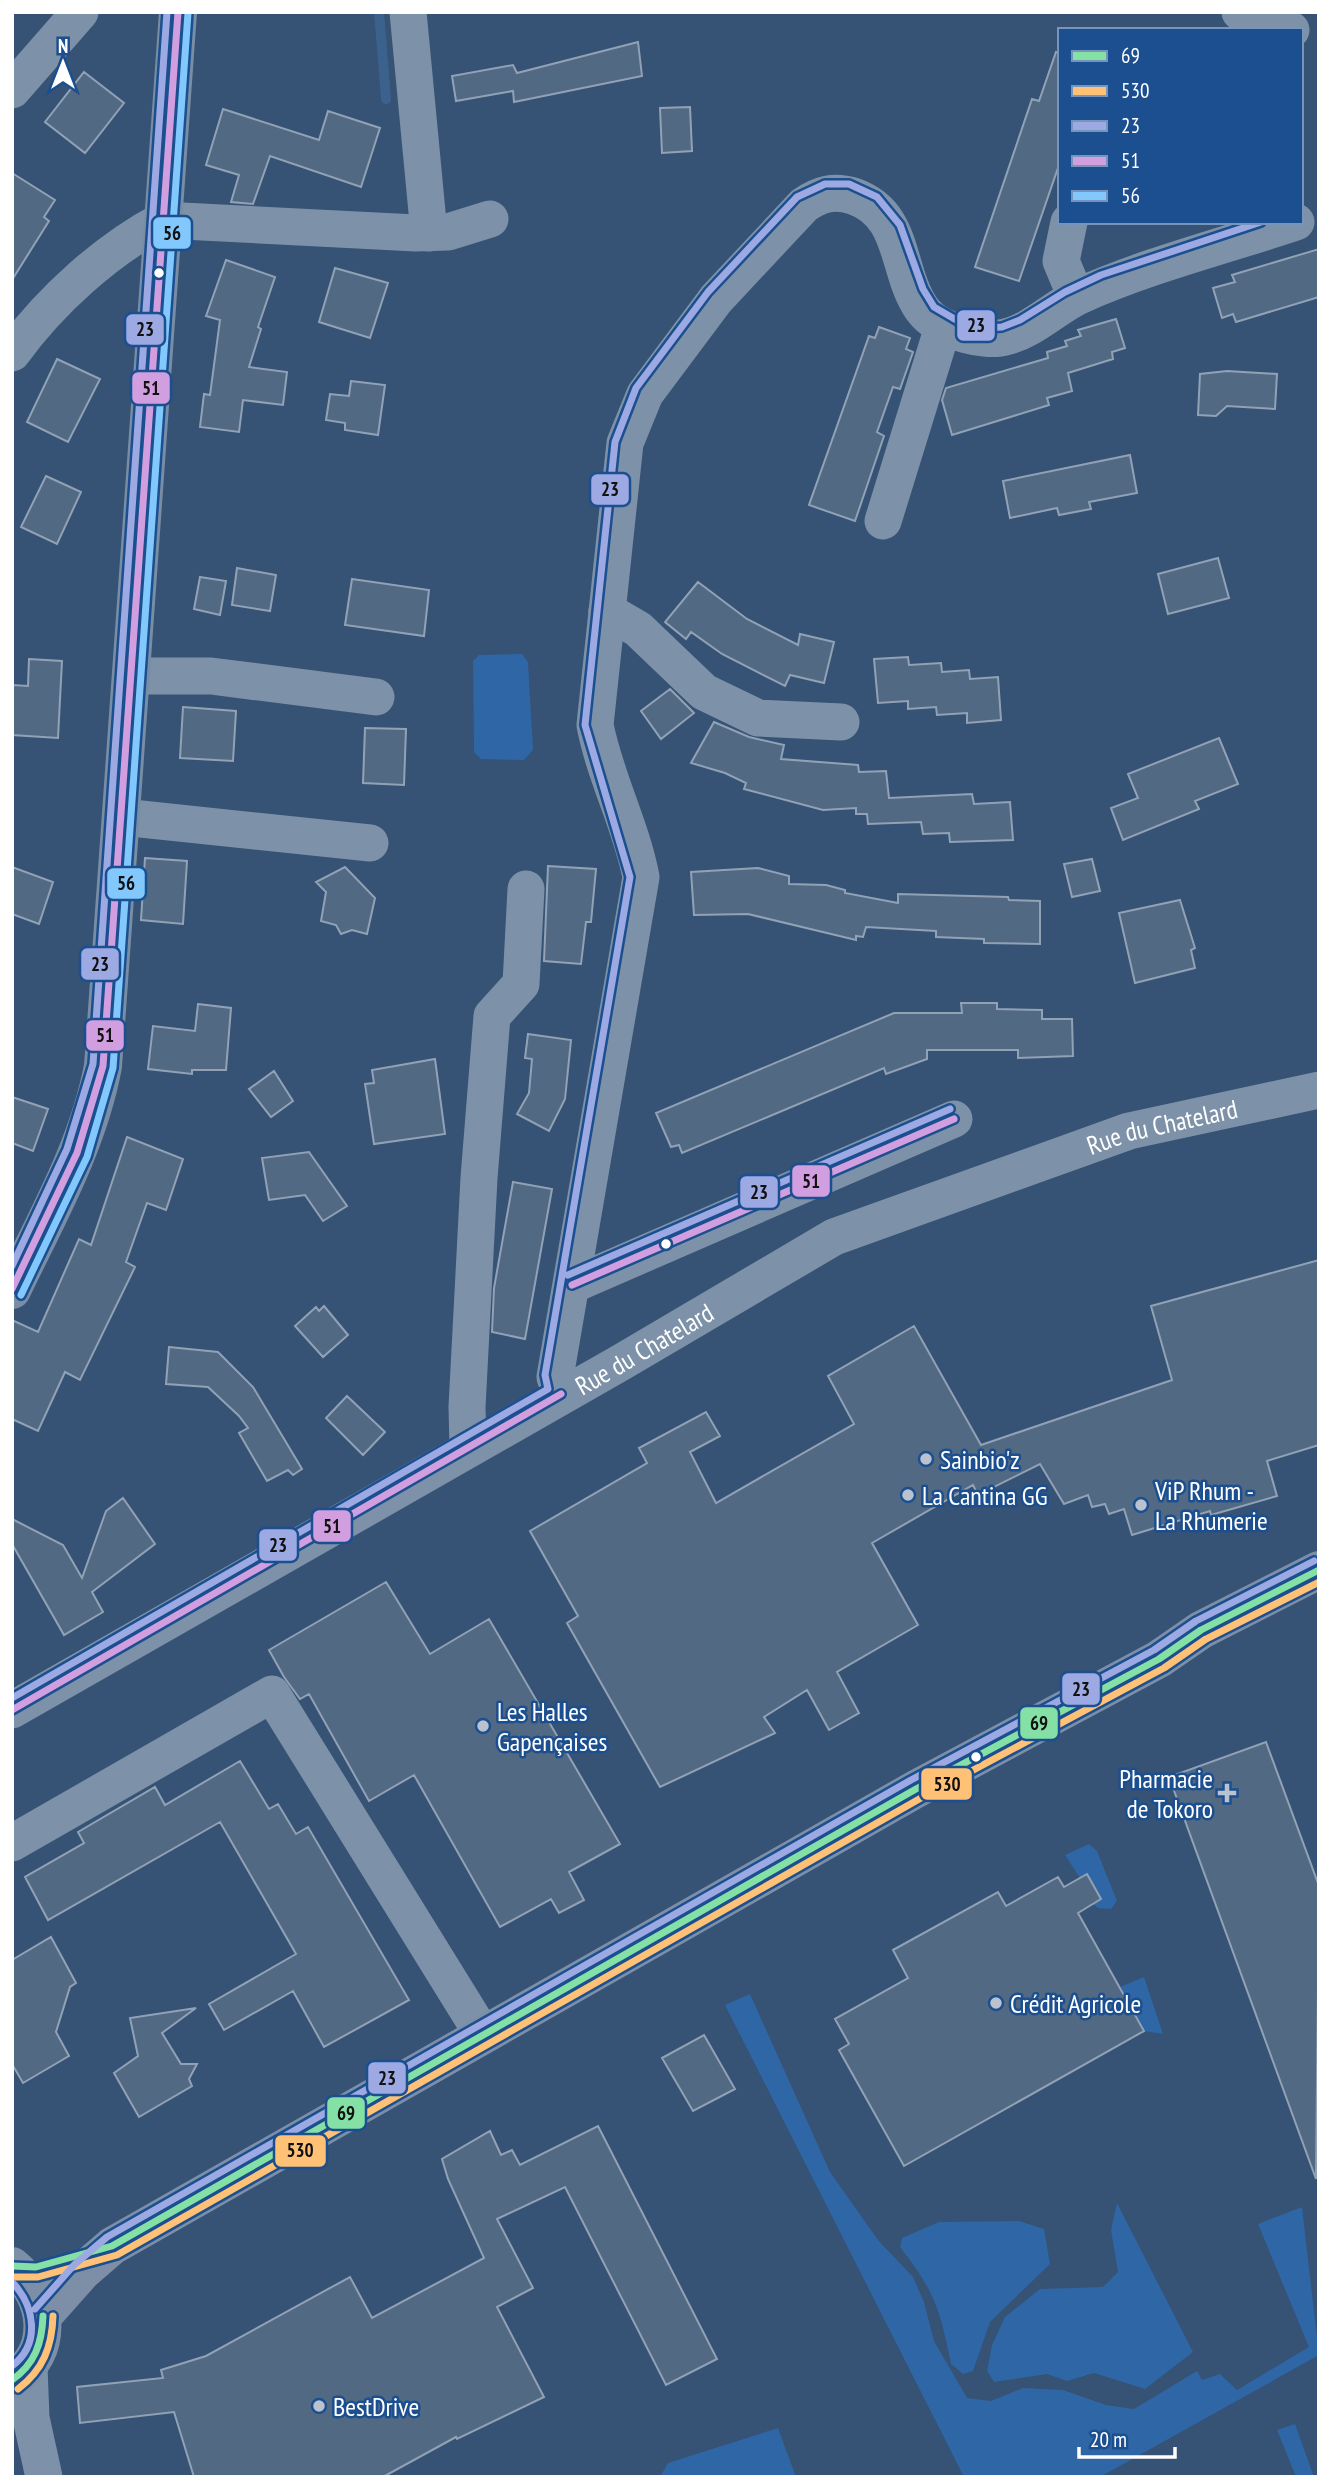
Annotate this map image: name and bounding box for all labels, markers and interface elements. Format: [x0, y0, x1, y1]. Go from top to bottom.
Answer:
north arrow [28, 28, 98, 98]
legend [1058, 28, 1303, 224]
text: N [58, 34, 68, 58]
text: 69 [1121, 42, 1140, 69]
text: 530 [1121, 77, 1149, 104]
text: 23 [1121, 112, 1140, 139]
text: 51 [1121, 147, 1140, 174]
text: 56 [1121, 182, 1140, 209]
line badge: 56 [152, 216, 192, 250]
text: 56 [163, 221, 181, 245]
unlabelled marker [152, 266, 166, 280]
line badge: 23 [956, 309, 996, 342]
line badge: 23 [125, 313, 165, 346]
text: 23 [967, 313, 985, 337]
text: 23 [136, 317, 154, 341]
line badge: 51 [131, 371, 171, 405]
text: 51 [142, 376, 160, 400]
line badge: 23 [590, 473, 630, 506]
text: 23 [601, 477, 619, 501]
line badge: 56 [106, 867, 146, 900]
text: 56 [117, 871, 135, 895]
line badge: 23 [80, 947, 120, 981]
text: 23 [91, 952, 109, 976]
line badge: 51 [85, 1019, 125, 1052]
text: 51 [96, 1023, 114, 1047]
street label: Rue du Chatelard [1082, 1092, 1240, 1161]
line badge: 51 [791, 1164, 831, 1198]
text: 51 [802, 1169, 820, 1193]
line badge: 23 [739, 1175, 779, 1209]
text: 23 [750, 1180, 768, 1204]
unlabelled marker [659, 1237, 673, 1251]
street label: Rue du Chatelard [569, 1295, 719, 1402]
place label: Sainbio'z [940, 1443, 1020, 1476]
marker: Sainbio'z [918, 1451, 934, 1467]
place label: ViP Rhum - La Rhumerie [1154, 1474, 1268, 1537]
place label: La Cantina GG [922, 1479, 1047, 1512]
marker: La Cantina GG [900, 1487, 916, 1503]
marker: ViP Rhum - La Rhumerie [1133, 1497, 1149, 1513]
line badge: 51 [312, 1509, 352, 1543]
text: 51 [323, 1514, 341, 1538]
line badge: 23 [258, 1528, 298, 1562]
text: 23 [269, 1533, 287, 1557]
line badge: 23 [1061, 1672, 1101, 1706]
text: 23 [1072, 1677, 1090, 1701]
place label: Les Halles Gapençaises [497, 1695, 607, 1758]
line badge: 69 [1019, 1706, 1059, 1740]
text: 69 [1030, 1711, 1048, 1735]
marker: Les Halles Gapençaises [475, 1718, 491, 1734]
unlabelled marker [969, 1750, 983, 1764]
place label: Pharmacie de Tokoro [1119, 1762, 1213, 1825]
line badge: 530 [920, 1767, 973, 1801]
text: 530 [933, 1772, 961, 1796]
marker: Pharmacie de Tokoro [1219, 1785, 1235, 1801]
place label: Crédit Agricole [1010, 1987, 1141, 2020]
marker: Crédit Agricole [988, 1995, 1004, 2011]
line badge: 23 [367, 2061, 407, 2095]
text: 23 [378, 2066, 396, 2090]
line badge: 69 [326, 2096, 366, 2130]
text: 69 [337, 2101, 355, 2125]
line badge: 530 [274, 2134, 327, 2168]
text: 530 [286, 2138, 314, 2162]
place label: BestDrive [333, 2390, 419, 2423]
marker: BestDrive [311, 2398, 327, 2414]
scale bar [1079, 2416, 1175, 2460]
text: 20 m [1090, 2426, 1127, 2453]

